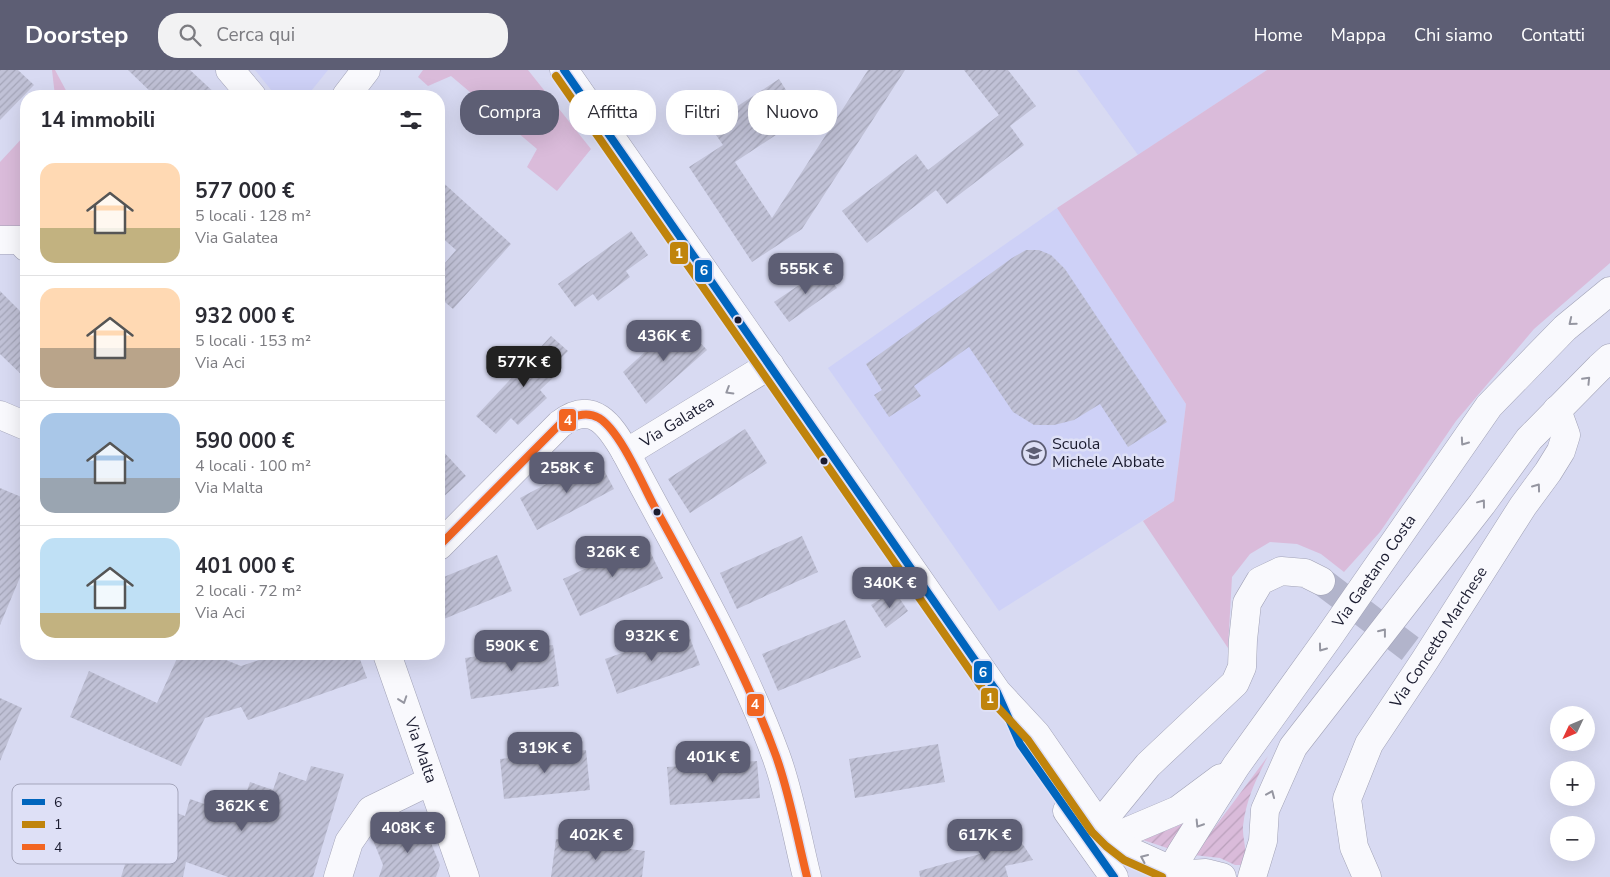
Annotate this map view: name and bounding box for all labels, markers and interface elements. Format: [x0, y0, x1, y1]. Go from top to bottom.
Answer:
search box [158, 13, 508, 58]
text: Doorstep [25, 19, 128, 51]
icon: search [176, 21, 204, 49]
text: Cerca qui [216, 22, 295, 48]
text: Home [1254, 23, 1302, 47]
text: Mappa [1330, 23, 1386, 47]
text: Chi siamo [1414, 23, 1493, 47]
text: Contatti [1521, 23, 1585, 47]
chip: Compra [460, 90, 559, 135]
chip: Affitta [569, 90, 656, 135]
chip: Filtri [666, 90, 738, 135]
chip: Nuovo [748, 90, 837, 135]
text: 14 immobili [40, 106, 155, 134]
icon: filters [397, 106, 425, 134]
text: 577 000 € [195, 177, 295, 205]
icon: home [80, 183, 140, 243]
text: 5 locali · 128 m² [195, 205, 311, 227]
text: Via Galatea [195, 227, 278, 249]
line badge: 1 [669, 241, 689, 265]
text: 1 [675, 244, 683, 263]
pin: 555K € [765, 252, 847, 295]
text: 555K € [779, 258, 833, 280]
line badge: 6 [694, 259, 713, 283]
text: 6 [700, 261, 708, 280]
text: 932 000 € [195, 302, 295, 330]
icon: home [80, 308, 140, 368]
unlabelled marker [733, 315, 743, 325]
one-way arrow [1569, 316, 1578, 325]
pin: 436K € [623, 320, 705, 362]
text: 436K € [637, 325, 691, 347]
text: 5 locali · 153 m² [195, 330, 311, 352]
pin: 577K € [483, 346, 565, 388]
text: 577K € [497, 351, 551, 373]
text: Via Aci [195, 352, 245, 374]
one-way arrow [1581, 376, 1590, 385]
one-way arrow [725, 384, 734, 394]
street label: Via Galatea [635, 391, 718, 453]
line badge: 4 [558, 408, 577, 432]
text: 4 [564, 411, 573, 430]
text: 590 000 € [195, 427, 295, 455]
icon: home [80, 433, 140, 493]
place label: Scuola Michele Abbate [1052, 433, 1165, 473]
one-way arrow [1461, 436, 1470, 446]
school or university icon: Scuola Michele Abbate [1021, 440, 1047, 466]
pin: 258K € [526, 452, 608, 494]
text: 4 locali · 100 m² [195, 455, 311, 477]
unlabelled marker [819, 456, 829, 466]
text: 258K € [540, 457, 594, 479]
text: Via Malta [195, 477, 263, 499]
one-way arrow [1531, 483, 1540, 493]
one-way arrow [1477, 500, 1485, 509]
unlabelled marker [652, 507, 662, 517]
street label: Via Gaetano Costa [1327, 510, 1421, 633]
pin: 326K € [572, 536, 654, 578]
text: 326K € [586, 541, 640, 563]
text: 401 000 € [195, 552, 295, 580]
icon: home [80, 558, 140, 618]
street label: Via Concetto Marchese [1384, 562, 1493, 713]
pin: 340K € [849, 566, 931, 609]
text: 340K € [863, 572, 917, 594]
text: 2 locali · 72 m² [195, 580, 302, 602]
text: Via Aci [195, 602, 245, 624]
pin: 932K € [611, 620, 693, 662]
text: 932K € [625, 625, 679, 647]
one-way arrow [1377, 628, 1386, 638]
pin: 590K € [471, 630, 553, 672]
text: 590K € [485, 635, 539, 657]
one-way arrow [1319, 642, 1327, 651]
line badge: 6 [973, 660, 993, 684]
text: 6 [979, 663, 987, 682]
line badge: 1 [980, 687, 999, 711]
text: 1 [986, 689, 994, 708]
line badge: 4 [746, 693, 765, 717]
one-way arrow [397, 695, 407, 704]
text: 4 [751, 695, 760, 714]
north arrow [1550, 706, 1595, 751]
map controls [1550, 706, 1595, 861]
street label: Via Malta [399, 714, 442, 786]
pin: 319K € [504, 732, 586, 774]
text: 319K € [518, 737, 572, 759]
pin: 401K € [672, 740, 754, 783]
text: 401K € [686, 746, 740, 768]
button: + [1550, 761, 1595, 806]
legend [12, 784, 178, 864]
pin: 362K € [201, 790, 283, 832]
one-way arrow [1265, 790, 1276, 799]
text: 6 [54, 793, 62, 812]
text: 362K € [215, 795, 269, 817]
pin: 408K € [367, 812, 449, 854]
text: 1 [54, 815, 62, 834]
button: − [1550, 816, 1595, 861]
text: 408K € [381, 817, 435, 839]
pin: 402K € [555, 818, 637, 861]
pin: 617K € [944, 818, 1026, 861]
one-way arrow [1196, 819, 1205, 828]
text: 402K € [569, 824, 623, 846]
text: 617K € [958, 824, 1012, 846]
text: 4 [54, 838, 62, 857]
one-way arrow [1140, 854, 1149, 865]

